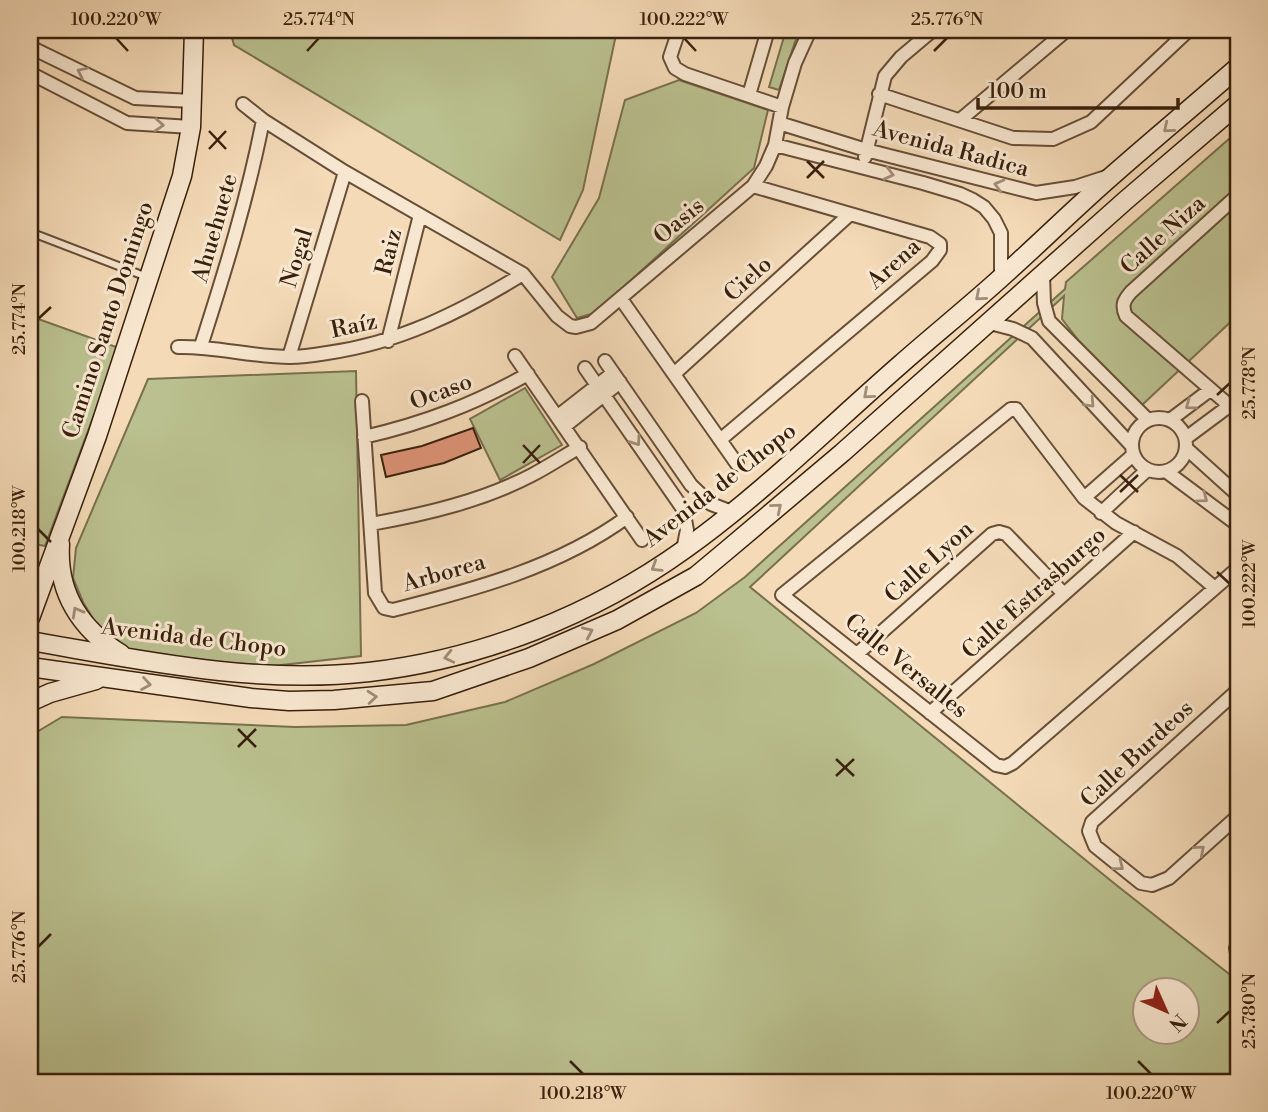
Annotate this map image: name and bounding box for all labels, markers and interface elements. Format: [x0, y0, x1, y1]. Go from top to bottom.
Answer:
text: 100.220°W [71, 8, 162, 31]
text: 25.774°N [283, 8, 356, 31]
text: 100.222°W [640, 8, 729, 31]
text: 25.776°N [911, 8, 984, 31]
scale bar [978, 66, 1177, 110]
one-way arrow [77, 67, 89, 81]
text: 100 m [988, 79, 1047, 105]
street label: Avenida Radica [869, 114, 1032, 183]
one-way arrow [154, 117, 165, 132]
one-way arrow [1163, 120, 1176, 132]
one-way arrow [882, 166, 894, 180]
street label: Ahuehuete [186, 170, 244, 287]
one-way arrow [993, 179, 1005, 193]
street label: Calle Niza [1115, 189, 1212, 280]
street label: Oasis [648, 192, 710, 250]
street label: Camino Santo Domingo [56, 198, 160, 442]
street label: Nogal [275, 225, 319, 291]
street label: Raiz [370, 226, 408, 278]
street label: Arena [861, 232, 927, 296]
street label: Cielo [718, 250, 778, 308]
text: 25.774°N [8, 282, 31, 355]
one-way arrow [975, 288, 988, 300]
street label: Raíz [328, 307, 380, 345]
text: 25.778°N [1238, 346, 1261, 420]
street label: Ocaso [406, 367, 476, 417]
one-way arrow [863, 385, 876, 398]
one-way arrow [1082, 395, 1094, 408]
one-way arrow [1186, 397, 1198, 410]
street label: Avenida de Chopo [637, 417, 802, 554]
one-way arrow [628, 433, 640, 446]
text: 100.218°W [8, 485, 31, 572]
one-way arrow [1195, 490, 1208, 503]
one-way arrow [769, 504, 782, 516]
street label: Calle Lyon [879, 515, 979, 609]
street label: Calle Estrasburgo [956, 521, 1112, 665]
text: 100.222°W [1238, 539, 1261, 628]
street label: Arborea [399, 548, 489, 598]
one-way arrow [651, 559, 664, 572]
one-way arrow [72, 607, 85, 620]
street label: Calle Versalles [839, 608, 973, 724]
street label: Avenida de Chopo [99, 613, 288, 663]
one-way arrow [582, 627, 594, 641]
one-way arrow [443, 649, 455, 664]
one-way arrow [140, 677, 152, 692]
one-way arrow [367, 690, 378, 705]
street label: Calle Burdeos [1075, 695, 1199, 813]
one-way arrow [1192, 846, 1205, 858]
one-way arrow [1112, 857, 1124, 870]
text: 25.776°N [8, 910, 31, 983]
text: 25.780°N [1238, 972, 1261, 1049]
north arrow [1132, 976, 1202, 1046]
text: N [1164, 1009, 1191, 1036]
text: 100.218°W [540, 1082, 627, 1105]
text: 100.220°W [1106, 1082, 1197, 1105]

